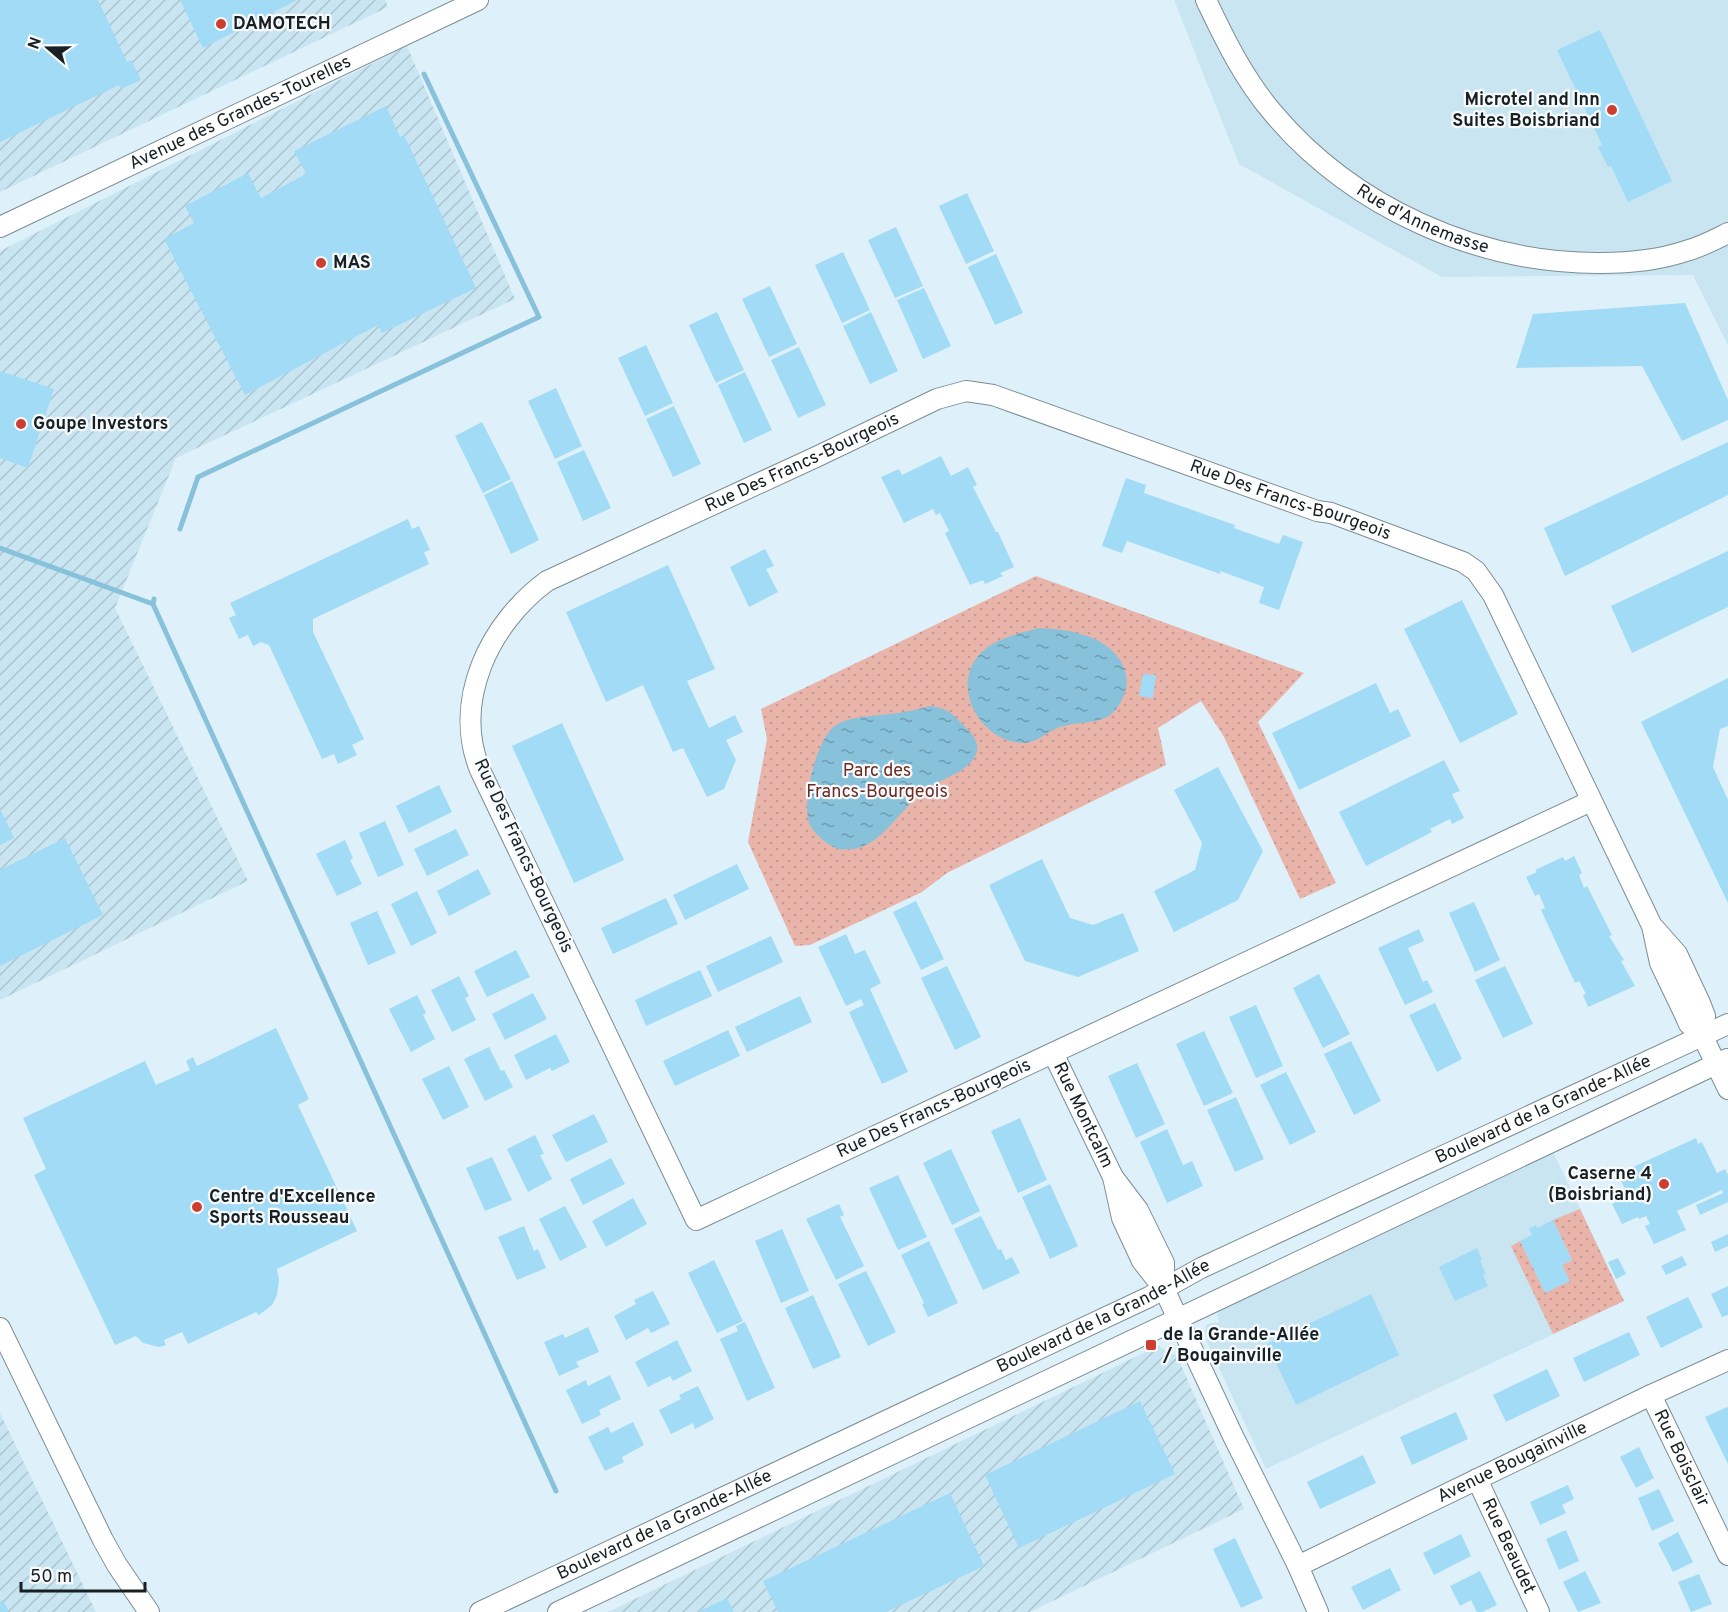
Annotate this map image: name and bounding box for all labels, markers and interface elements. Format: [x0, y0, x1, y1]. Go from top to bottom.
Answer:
place label: DAMOTECH [233, 13, 331, 36]
marker: DAMOTECH [214, 17, 228, 31]
north arrow [18, 18, 78, 78]
text: N [24, 35, 47, 52]
street label: Avenue des Grandes-Tourelles [126, 50, 355, 175]
place label: Microtel and Inn Suites Boisbriand [1452, 89, 1600, 133]
marker: Microtel and Inn Suites Boisbriand [1605, 103, 1619, 117]
street label: Rue d'Annemasse [1352, 179, 1492, 259]
place label: MAS [333, 252, 371, 275]
marker: MAS [314, 256, 328, 270]
street label: Rue Des Francs-Bourgeois [701, 407, 903, 518]
place label: Goupe Investors [33, 413, 168, 436]
marker: Goupe Investors [14, 417, 28, 431]
street label: Rue Des Francs-Bourgeois [1186, 455, 1394, 546]
street label: Rue Des Francs-Bourgeois [468, 755, 578, 957]
park label: Parc des Francs-Bourgeois [806, 760, 948, 804]
street label: Boulevard de la Grande-Allée [1432, 1050, 1655, 1169]
street label: Rue Des Francs-Bourgeois [833, 1054, 1035, 1164]
street label: Rue Montcalm [1048, 1058, 1118, 1172]
place label: Caserne 4 (Boisbriand) [1548, 1163, 1652, 1207]
marker: Caserne 4 (Boisbriand) [1657, 1177, 1671, 1191]
place label: Centre d'Excellence Sports Rousseau [209, 1186, 376, 1230]
marker: Centre d'Excellence Sports Rousseau [190, 1200, 204, 1214]
street label: Boulevard de la Grande-Allée [993, 1254, 1214, 1379]
place label: de la Grande-Allée / Bougainville [1162, 1324, 1319, 1368]
marker: de la Grande-Allée / Bougainville [1144, 1338, 1158, 1352]
street label: Rue Boisclair [1648, 1406, 1715, 1511]
street label: Avenue Bougainville [1433, 1416, 1591, 1508]
street label: Boulevard de la Grande-Allée [553, 1465, 776, 1586]
street label: Rue Beaudet [1476, 1494, 1540, 1598]
scale bar [21, 1555, 146, 1593]
text: 50 m [30, 1566, 72, 1589]

